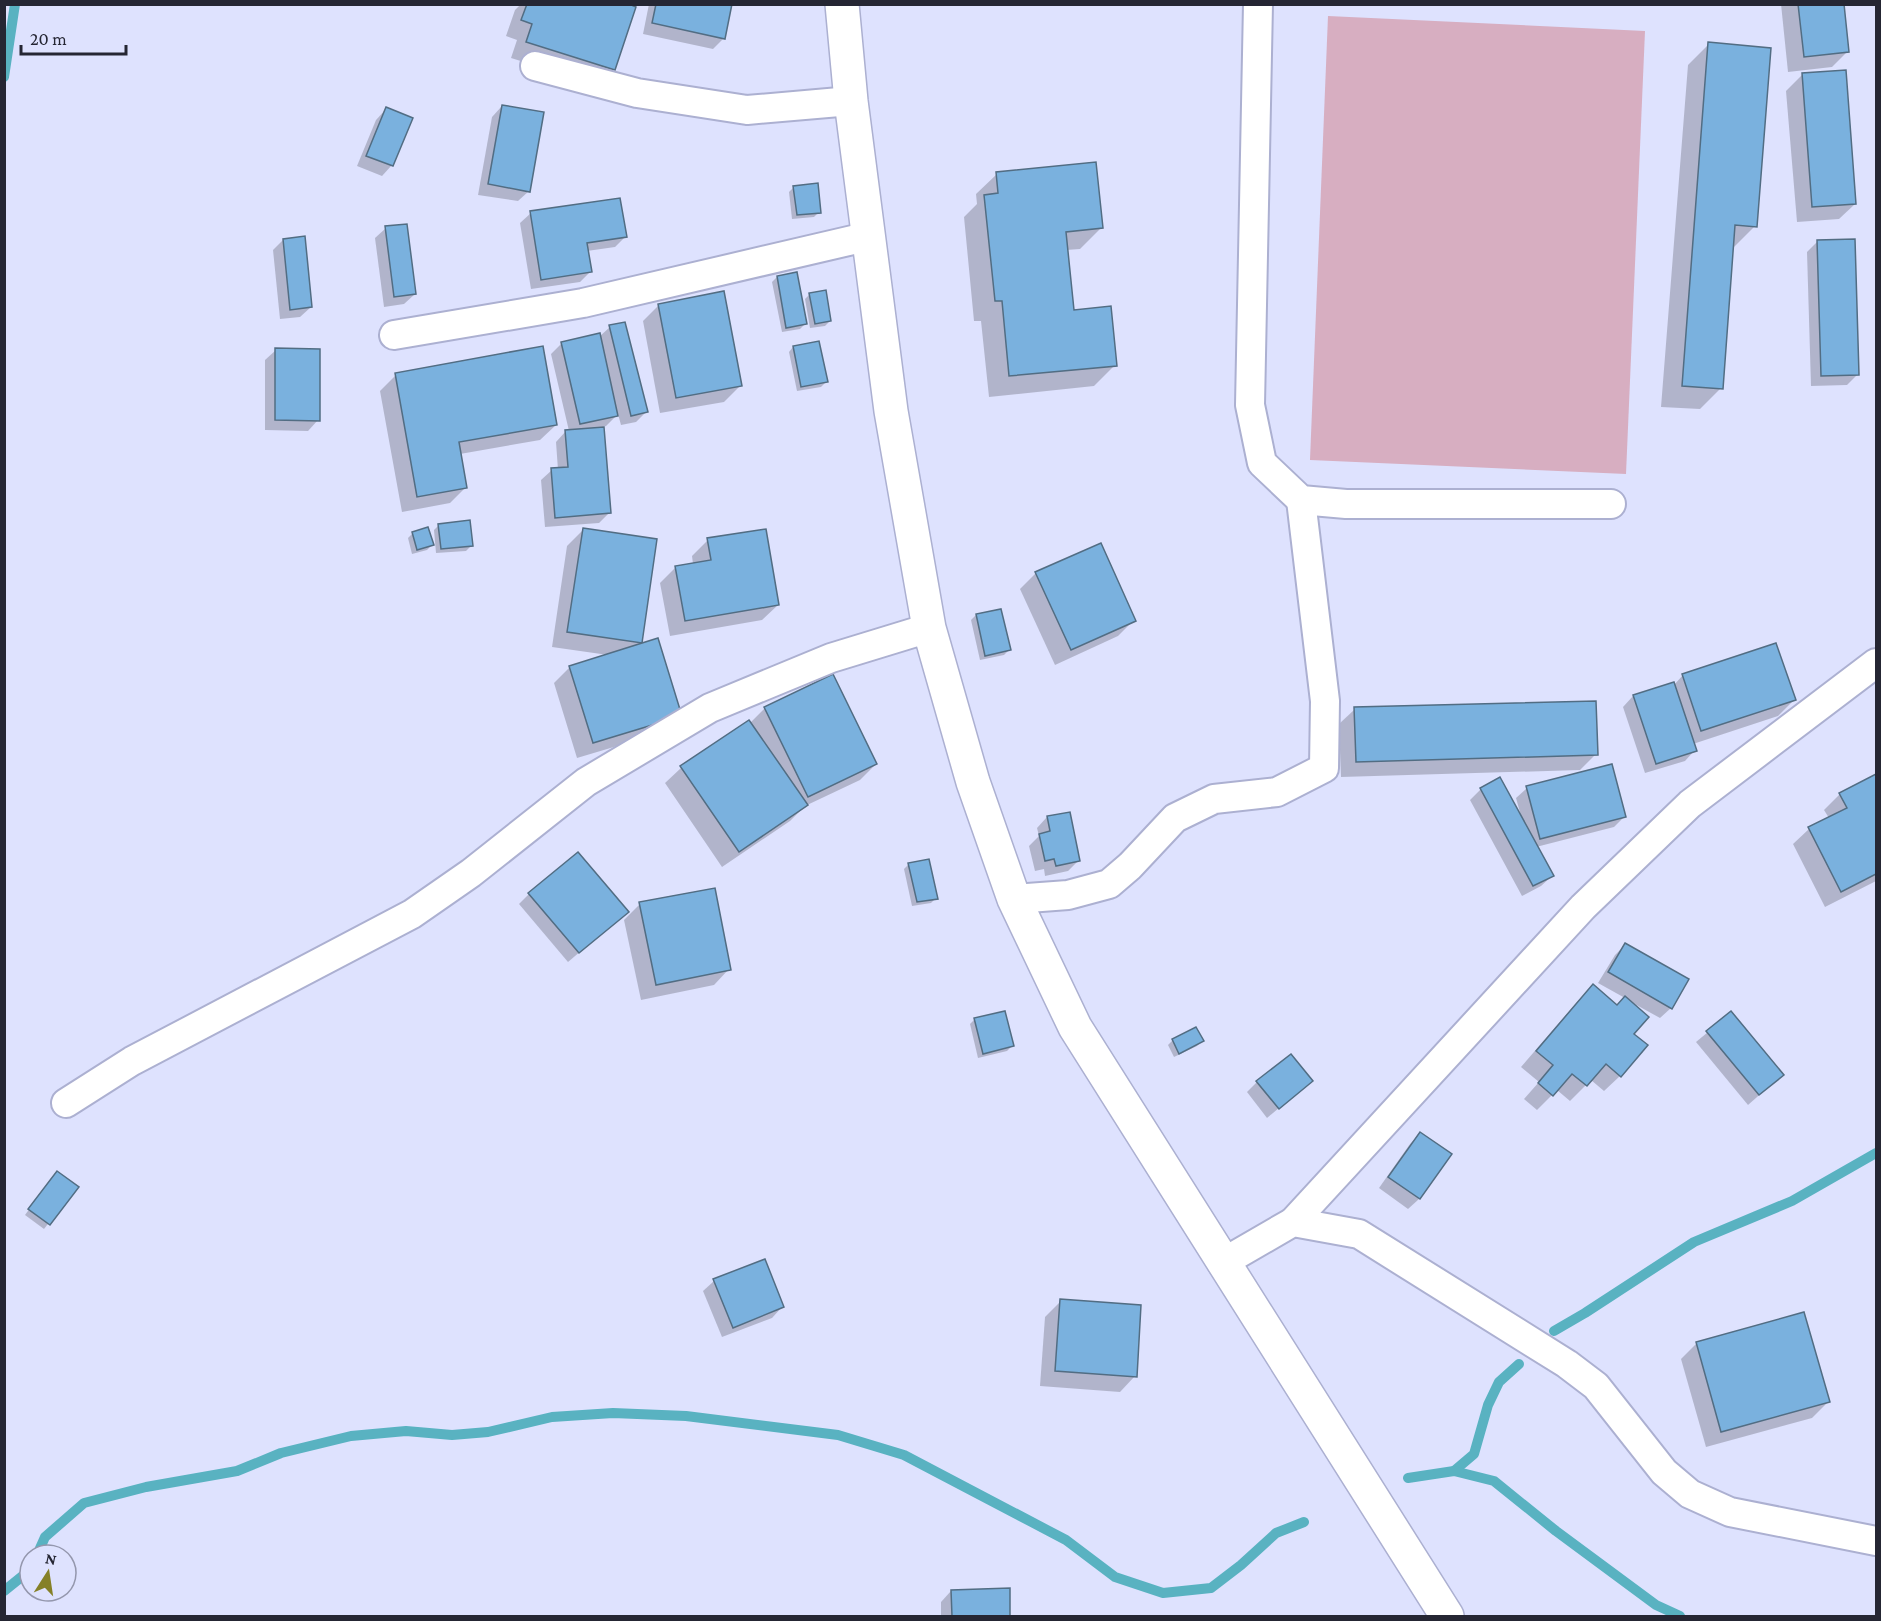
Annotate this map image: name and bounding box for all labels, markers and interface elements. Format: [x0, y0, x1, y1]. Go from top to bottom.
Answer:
scale bar [21, 18, 126, 56]
text: 20 m [30, 29, 67, 49]
north arrow [18, 1543, 78, 1603]
text: N [44, 1549, 58, 1568]

